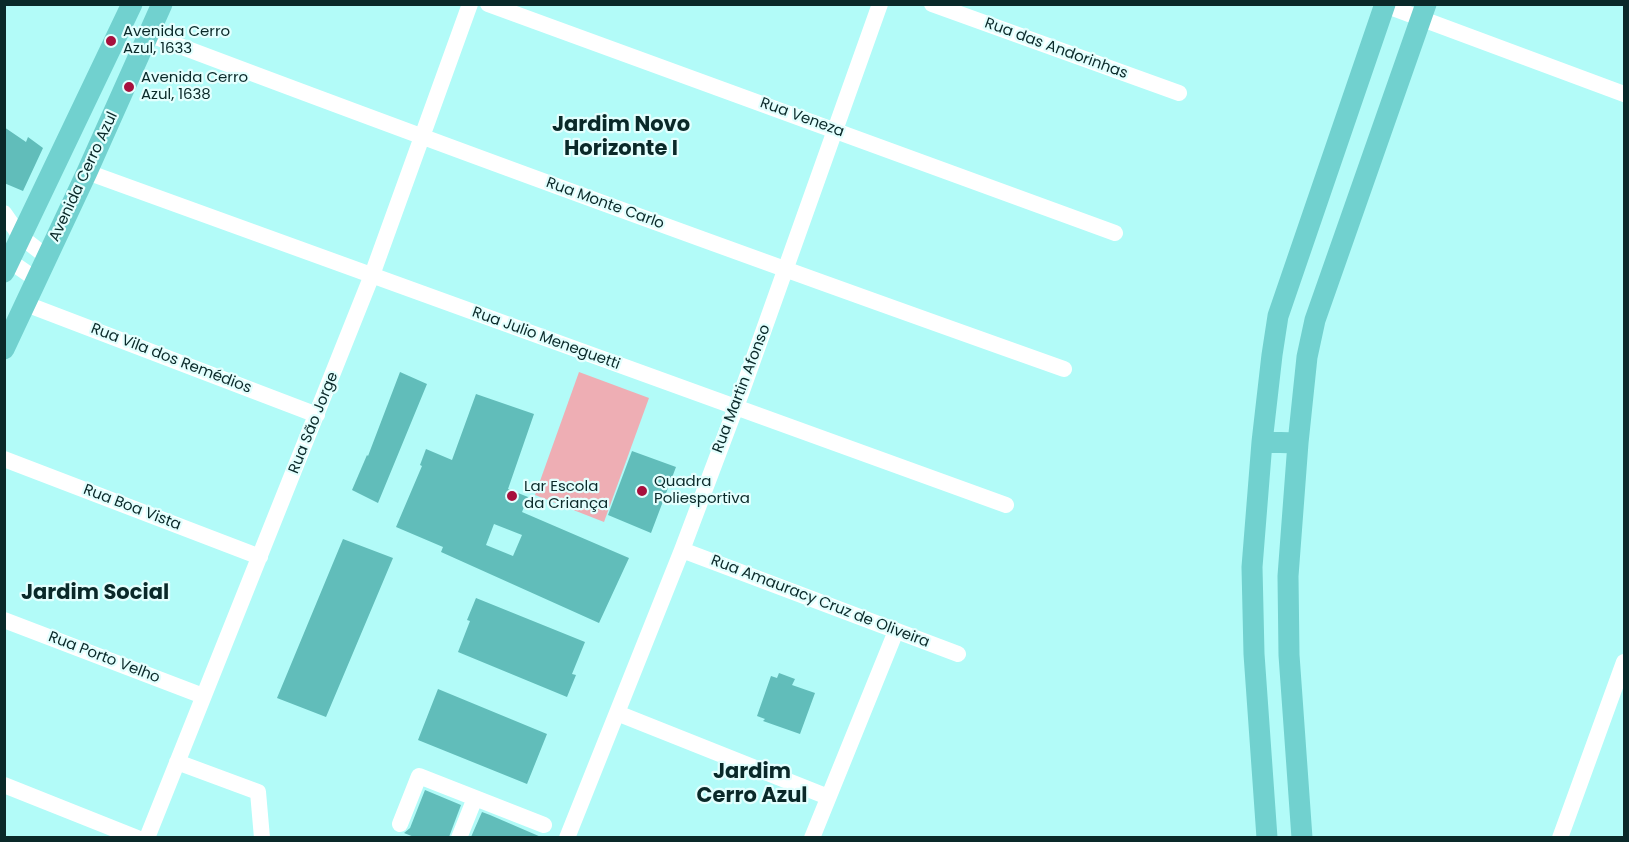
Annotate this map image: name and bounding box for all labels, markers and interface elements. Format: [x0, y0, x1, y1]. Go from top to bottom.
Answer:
street label: Rua das Andorinhas [982, 15, 1130, 83]
place label: Avenida Cerro Azul, 1633 [123, 23, 230, 58]
marker: Avenida Cerro Azul, 1633 [104, 34, 118, 48]
place label: Avenida Cerro Azul, 1638 [141, 69, 248, 104]
marker: Avenida Cerro Azul, 1638 [122, 80, 136, 94]
street label: Rua Veneza [757, 94, 847, 142]
street label: Avenida Cerro Azul [46, 109, 122, 245]
district label: Jardim Novo Horizonte I [552, 113, 690, 163]
street label: Rua Monte Carlo [543, 174, 667, 234]
street label: Rua Julio Meneguetti [470, 304, 622, 374]
street label: Rua Vila dos Remédios [88, 320, 254, 398]
street label: Rua Martin Afonso [709, 322, 775, 456]
street label: Rua São Jorge [285, 370, 343, 476]
place label: Quadra Poliesportiva [654, 473, 750, 508]
place label: Lar Escola da Criança [524, 478, 608, 513]
street label: Rua Boa Vista [81, 481, 183, 535]
marker: Quadra Poliesportiva [635, 484, 649, 498]
marker: Lar Escola da Criança [505, 489, 519, 503]
street label: Rua Amauracy Cruz de Oliveira [708, 552, 932, 652]
district label: Jardim Social [21, 581, 169, 607]
street label: Rua Porto Velho [46, 628, 162, 688]
district label: Jardim Cerro Azul [697, 760, 807, 810]

